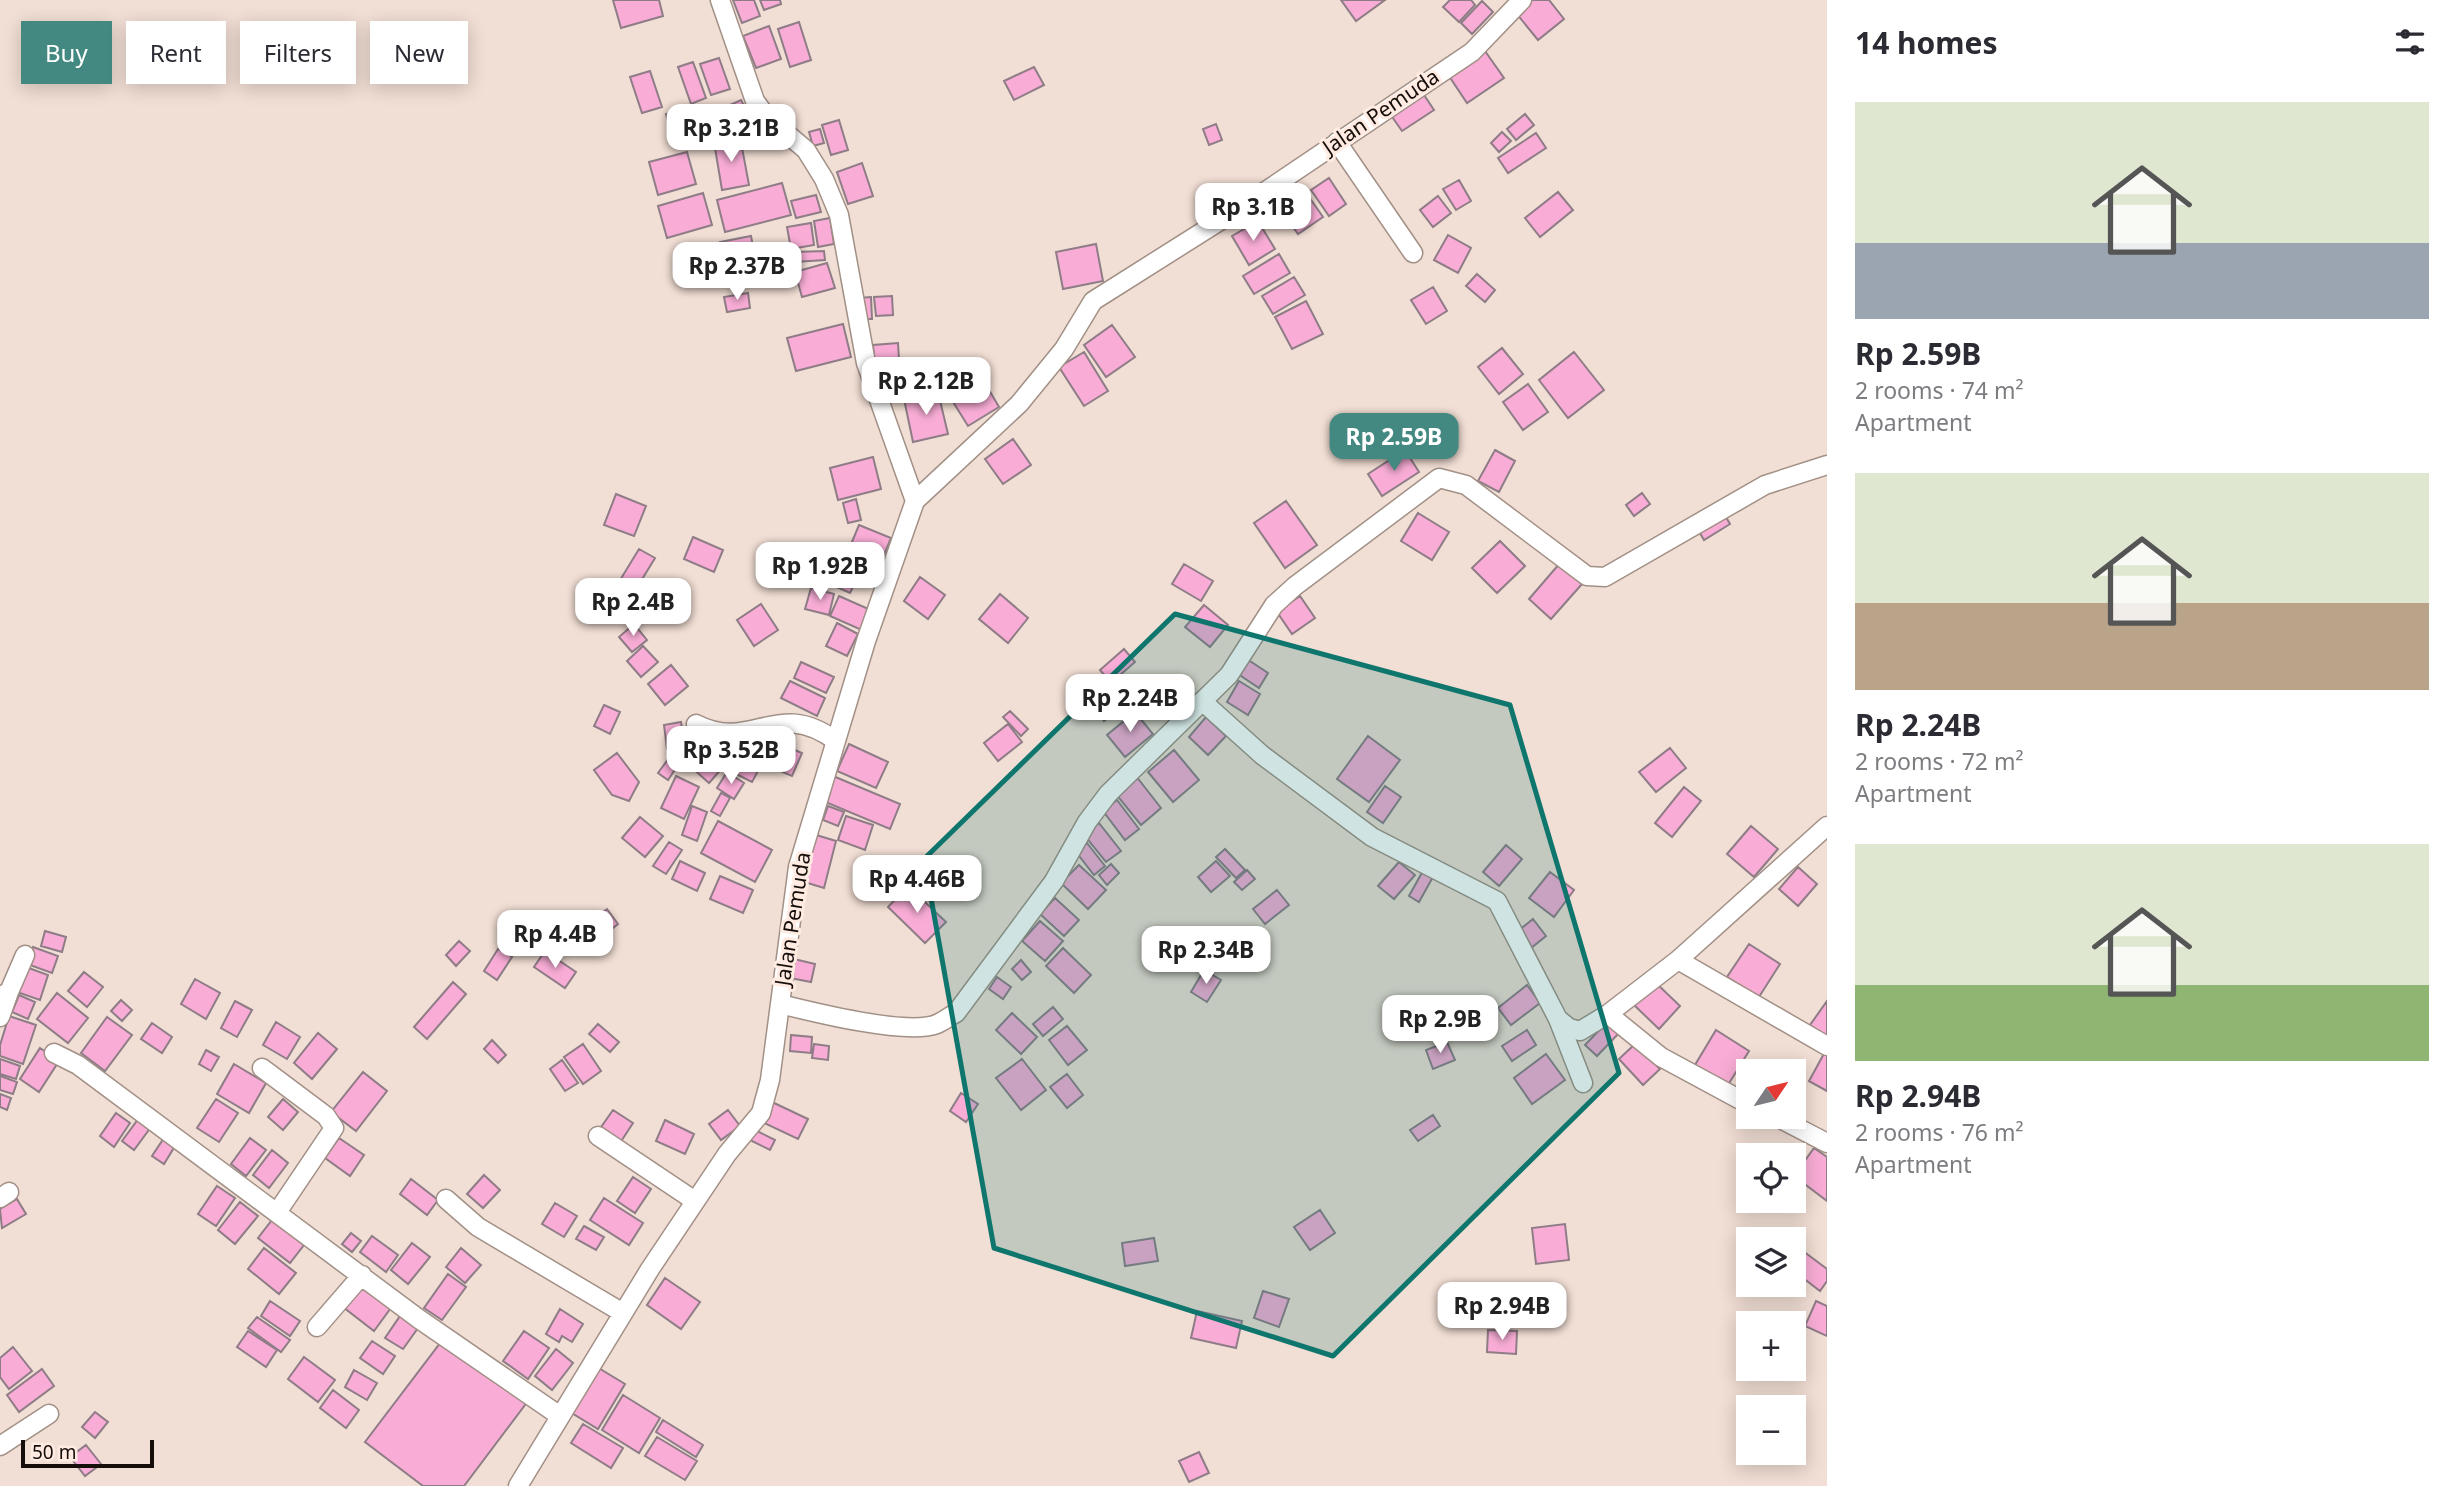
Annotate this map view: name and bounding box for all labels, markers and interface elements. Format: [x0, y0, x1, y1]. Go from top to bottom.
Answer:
chip: Buy [21, 21, 112, 84]
chip: Rent [126, 21, 226, 84]
chip: Filters [240, 21, 356, 84]
chip: New [370, 21, 468, 84]
text: 14 homes [1855, 22, 1998, 63]
icon: filters [2391, 23, 2429, 61]
street label: Jalan Pemuda [1315, 62, 1444, 162]
pin: Rp 3.21B [659, 104, 803, 164]
text: Rp 3.21B [683, 111, 779, 143]
icon: home [2079, 147, 2205, 273]
pin: Rp 3.1B [1188, 184, 1318, 243]
text: Rp 3.1B [1211, 190, 1295, 222]
pin: Rp 2.37B [665, 243, 809, 302]
text: Rp 2.37B [689, 249, 785, 281]
text: Rp 2.59B [1855, 333, 1981, 374]
pin: Rp 2.12B [854, 358, 998, 417]
text: Rp 2.12B [878, 364, 974, 396]
text: 2 rooms · 74 m² [1855, 374, 2024, 406]
text: Apartment [1855, 406, 1972, 438]
pin: Rp 2.59B [1322, 414, 1466, 473]
text: Rp 2.59B [1346, 420, 1442, 452]
icon: home [2079, 518, 2205, 644]
pin: Rp 1.92B [748, 542, 892, 602]
text: Rp 1.92B [772, 549, 868, 581]
pin: Rp 2.4B [568, 578, 698, 638]
text: Rp 2.4B [591, 585, 675, 617]
pin: Rp 2.24B [1058, 674, 1202, 734]
text: Rp 2.24B [1082, 681, 1178, 713]
text: Rp 2.24B [1855, 704, 1981, 745]
pin: Rp 3.52B [659, 726, 803, 786]
text: Rp 3.52B [683, 733, 779, 765]
text: 2 rooms · 72 m² [1855, 745, 2024, 777]
text: Apartment [1855, 777, 1972, 809]
street label: Jalan Pemuda [767, 850, 816, 990]
pin: Rp 4.46B [845, 856, 989, 915]
text: Rp 4.46B [869, 862, 965, 894]
icon: home [2079, 889, 2205, 1015]
pin: Rp 4.4B [490, 911, 620, 970]
text: Rp 4.4B [513, 917, 597, 949]
pin: Rp 2.34B [1134, 926, 1278, 986]
text: Rp 2.34B [1158, 933, 1254, 965]
pin: Rp 2.9B [1375, 996, 1505, 1055]
text: Rp 2.9B [1398, 1002, 1482, 1034]
north arrow [1736, 1059, 1806, 1129]
map controls [1736, 1059, 1806, 1465]
text: Rp 2.94B [1855, 1075, 1981, 1116]
text: 2 rooms · 76 m² [1855, 1116, 2024, 1148]
button: locate [1736, 1143, 1806, 1213]
text: Apartment [1855, 1148, 1972, 1180]
button: layers [1736, 1227, 1806, 1297]
pin: Rp 2.94B [1430, 1282, 1574, 1342]
text: Rp 2.94B [1454, 1289, 1550, 1321]
button: + [1736, 1311, 1806, 1381]
button: − [1736, 1395, 1806, 1465]
scale bar [21, 1437, 154, 1469]
text: 50 m [32, 1439, 76, 1465]

